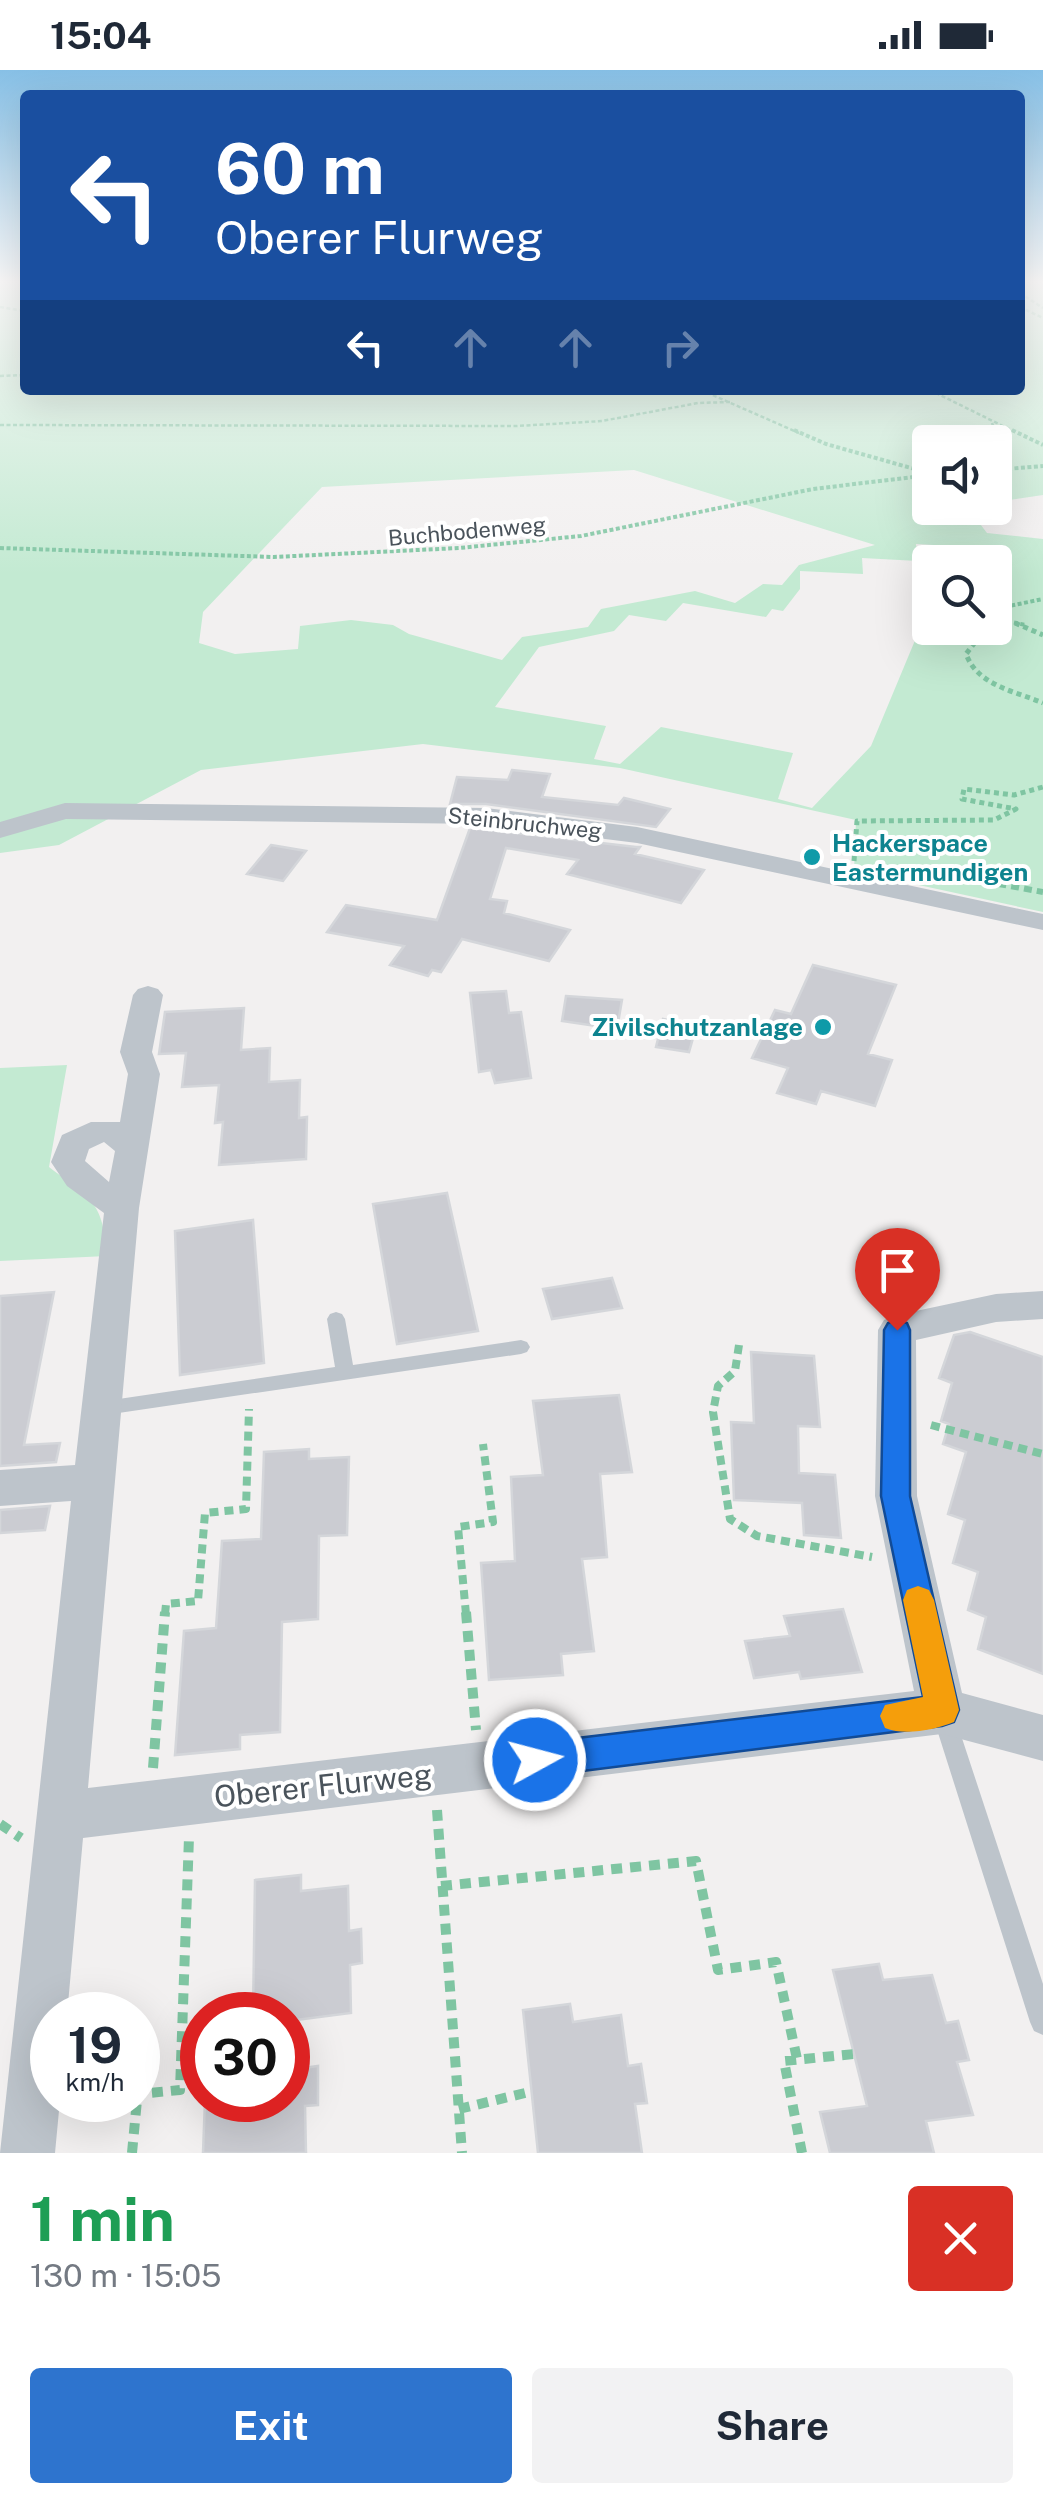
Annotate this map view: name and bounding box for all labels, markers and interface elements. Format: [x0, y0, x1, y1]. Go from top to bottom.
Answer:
text: 15:04 [50, 13, 151, 58]
text: 60 m [215, 127, 385, 210]
icon: left [50, 130, 180, 260]
text: Oberer Flurweg [215, 211, 544, 264]
icon: left [338, 320, 393, 375]
icon: ahead [443, 320, 498, 375]
icon: ahead [548, 320, 603, 375]
icon: right [653, 320, 708, 375]
map controls [912, 425, 1012, 645]
button: sound [912, 425, 1012, 525]
street label: Buchbodenweg [387, 511, 547, 551]
button: search [912, 545, 1012, 645]
street label: Steinbruchweg [447, 802, 603, 844]
place label: Hackerspace Eastermundigen [832, 828, 1028, 887]
marker: Hackerspace Eastermundigen [801, 846, 823, 868]
place label: Zivilschutzanlage [592, 1012, 803, 1042]
marker: Zivilschutzanlage [812, 1016, 834, 1038]
pin [855, 1228, 940, 1331]
icon: arrive [870, 1243, 925, 1298]
position arrow [483, 1708, 587, 1812]
street label: Oberer Flurweg [212, 1756, 434, 1814]
speed limit sign: 30 [180, 1992, 310, 2122]
text: 19 [68, 2015, 122, 2074]
text: km/h [66, 2067, 124, 2097]
text: 1 min [30, 2184, 175, 2255]
button: close [908, 2186, 1013, 2291]
text: 130 m · 15:05 [30, 2257, 222, 2294]
button: Exit [30, 2368, 512, 2483]
button: Share [532, 2368, 1013, 2483]

